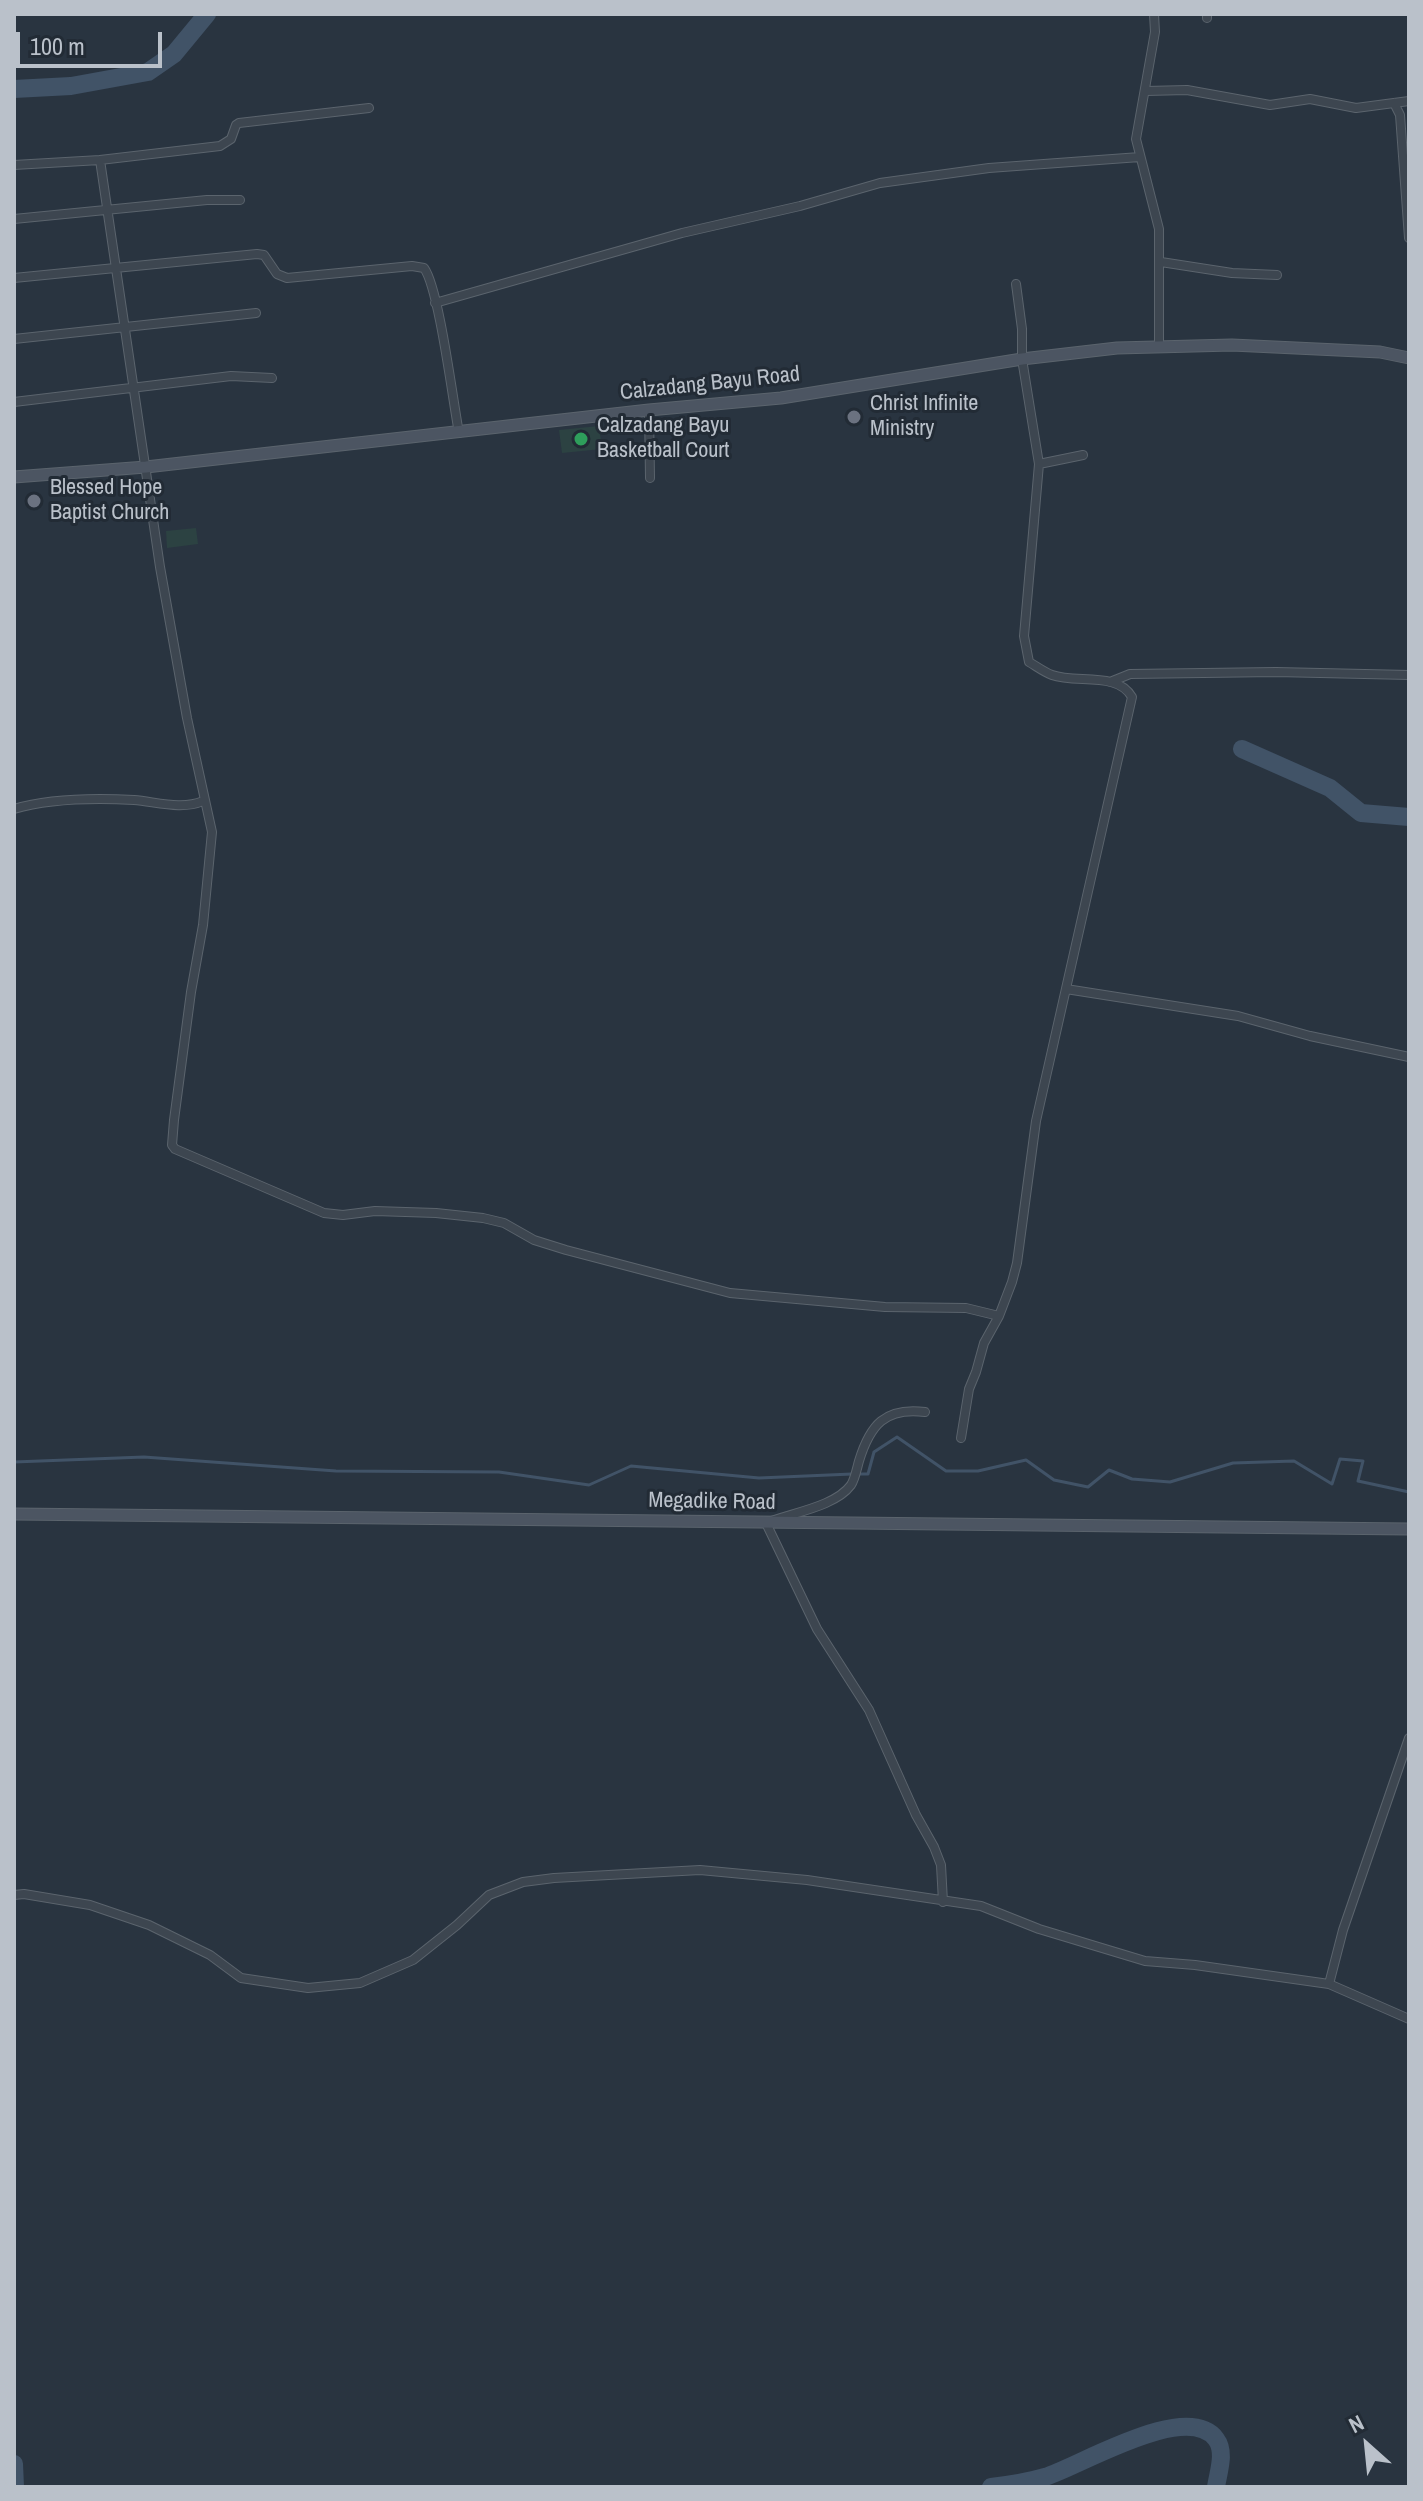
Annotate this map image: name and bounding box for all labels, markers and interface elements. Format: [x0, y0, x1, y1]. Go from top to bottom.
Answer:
scale bar [20, 16, 166, 66]
text: 100 m [30, 30, 85, 62]
street label: Calzadang Bayu Road [619, 361, 801, 407]
place label: Christ Infinite Ministry [870, 391, 978, 442]
marker: Christ Infinite Ministry [845, 408, 863, 426]
place label: Calzadang Bayu Basketball Court [597, 413, 729, 464]
marker: Calzadang Bayu Basketball Court [572, 430, 590, 448]
place label: Blessed Hope Baptist Church [50, 475, 169, 526]
marker: Blessed Hope Baptist Church [25, 492, 43, 510]
street label: Megadike Road [648, 1488, 776, 1516]
north arrow [1327, 2405, 1407, 2485]
text: N [1343, 2407, 1369, 2440]

